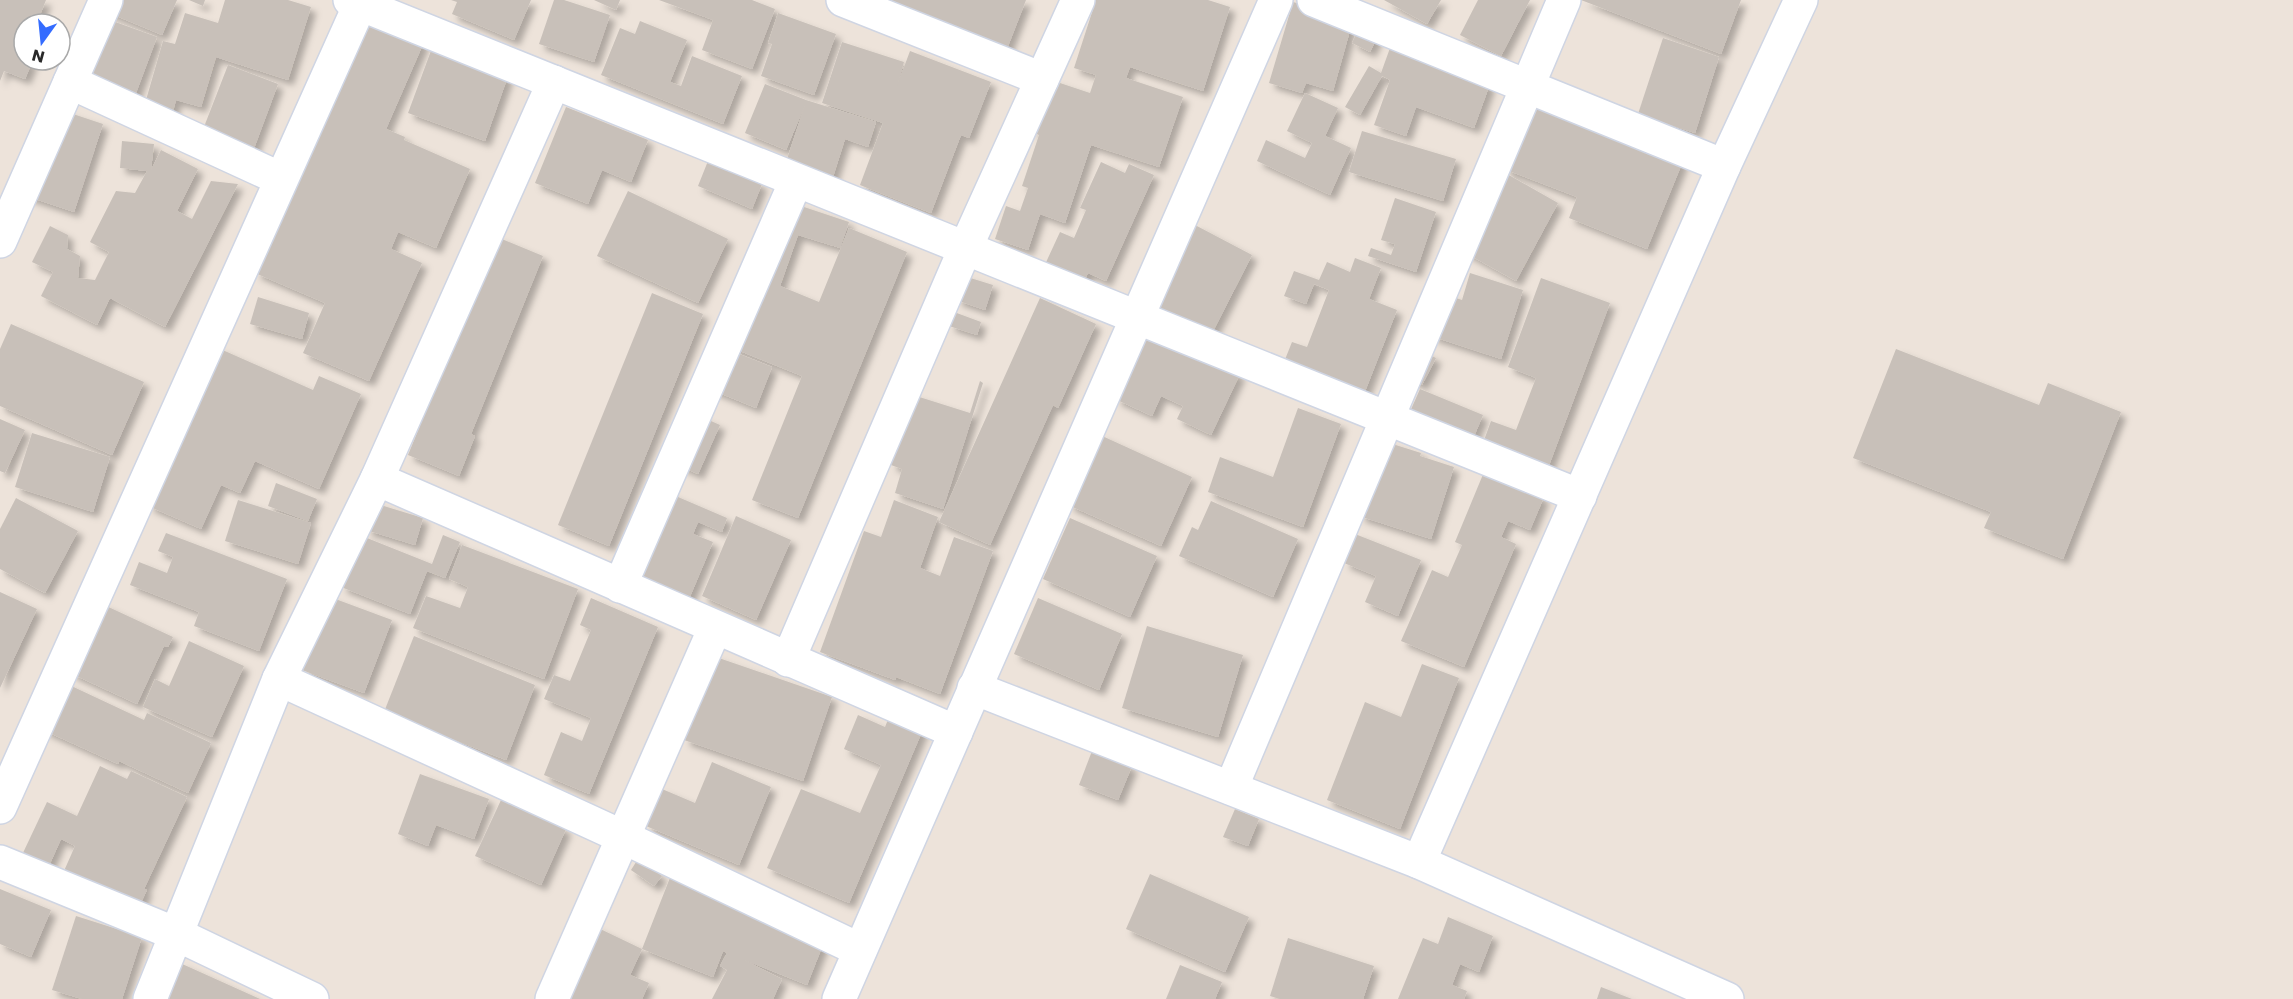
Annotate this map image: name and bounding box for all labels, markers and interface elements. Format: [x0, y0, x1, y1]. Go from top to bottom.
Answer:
north arrow [12, 12, 72, 72]
text: N [29, 43, 47, 69]

